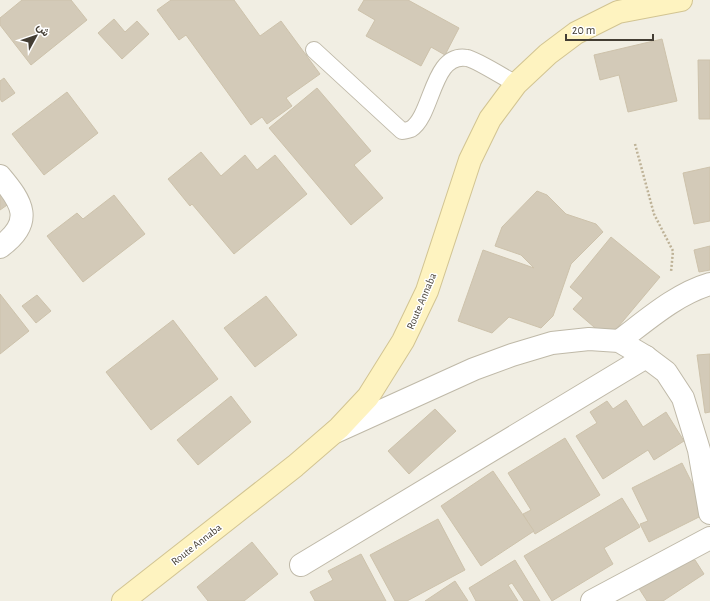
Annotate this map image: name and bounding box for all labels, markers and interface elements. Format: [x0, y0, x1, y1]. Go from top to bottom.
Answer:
north arrow [16, 16, 56, 56]
scale bar [566, 16, 653, 42]
text: ش [34, 21, 52, 39]
text: 20 m [572, 24, 595, 36]
street label: Route Annaba [405, 271, 438, 331]
street label: Route Annaba [169, 522, 223, 567]

